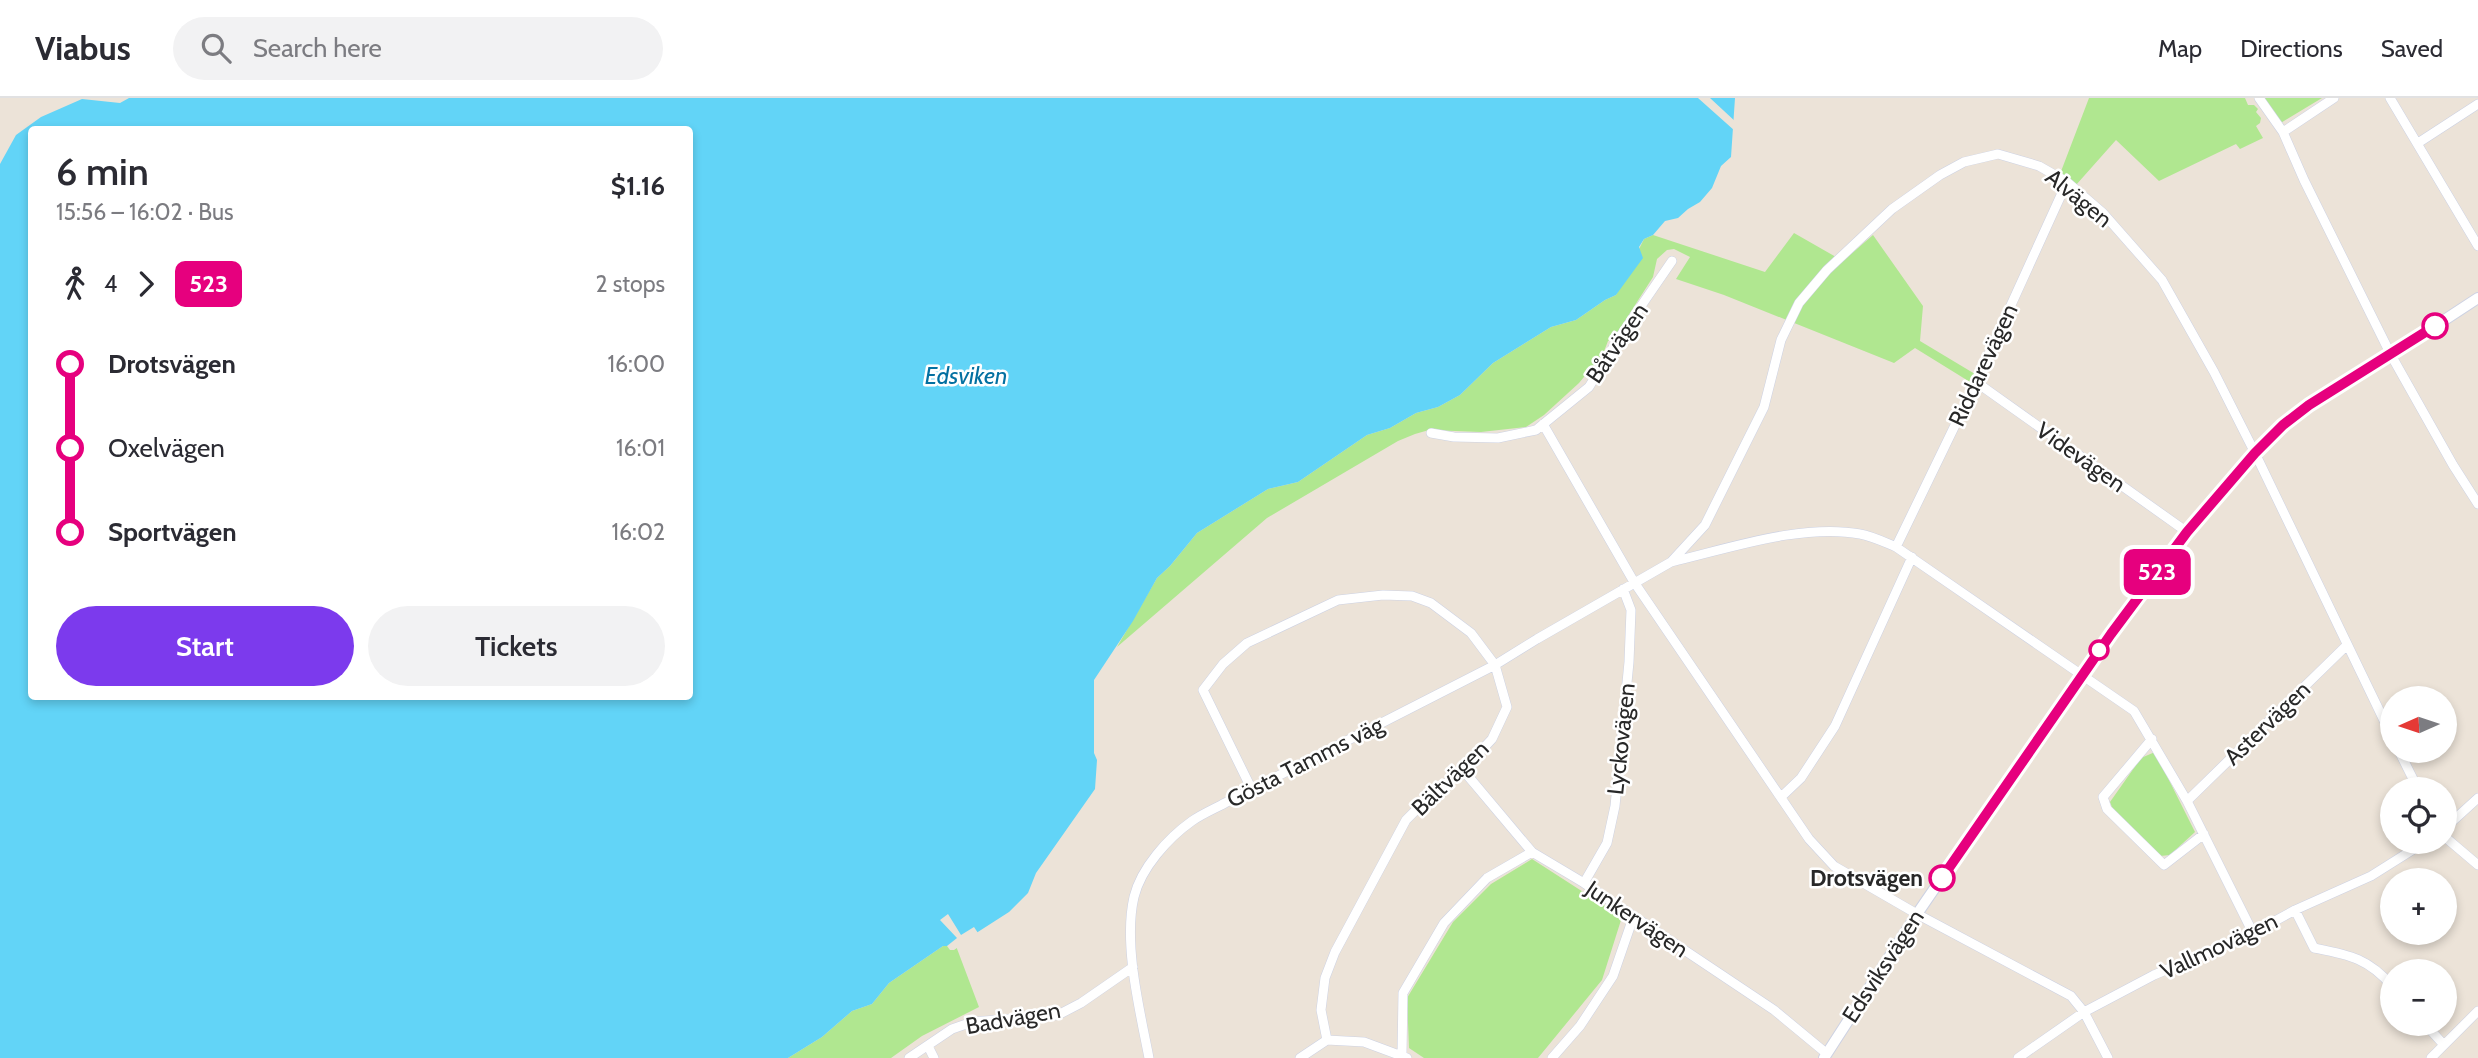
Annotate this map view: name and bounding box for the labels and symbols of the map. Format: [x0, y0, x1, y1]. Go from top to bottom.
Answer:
street label: Alvägen [2040, 163, 2118, 233]
street label: Båtvägen [1580, 298, 1654, 388]
street label: Riddarevägen [1942, 299, 2024, 431]
unlabelled marker [2422, 313, 2448, 339]
water label: Edsviken [925, 361, 1007, 390]
street label: Videvägen [2031, 416, 2131, 498]
line badge: 523 [2117, 549, 2197, 595]
unlabelled marker [2089, 640, 2109, 660]
street label: Astervägen [2218, 675, 2316, 771]
street label: Lyckovägen [1601, 682, 1641, 796]
north arrow [2380, 686, 2457, 763]
street label: Gösta Tamms väg [1222, 710, 1389, 814]
street label: Bältvägen [1406, 735, 1494, 821]
place label: Drotsvägen [1810, 864, 1923, 892]
marker: Drotsvägen [1929, 865, 1955, 891]
street label: Junkervägen [1580, 874, 1694, 964]
street label: Edsviksvägen [1836, 904, 1930, 1028]
street label: Vallmovägen [2156, 907, 2282, 985]
street label: Badvägen [963, 996, 1063, 1040]

